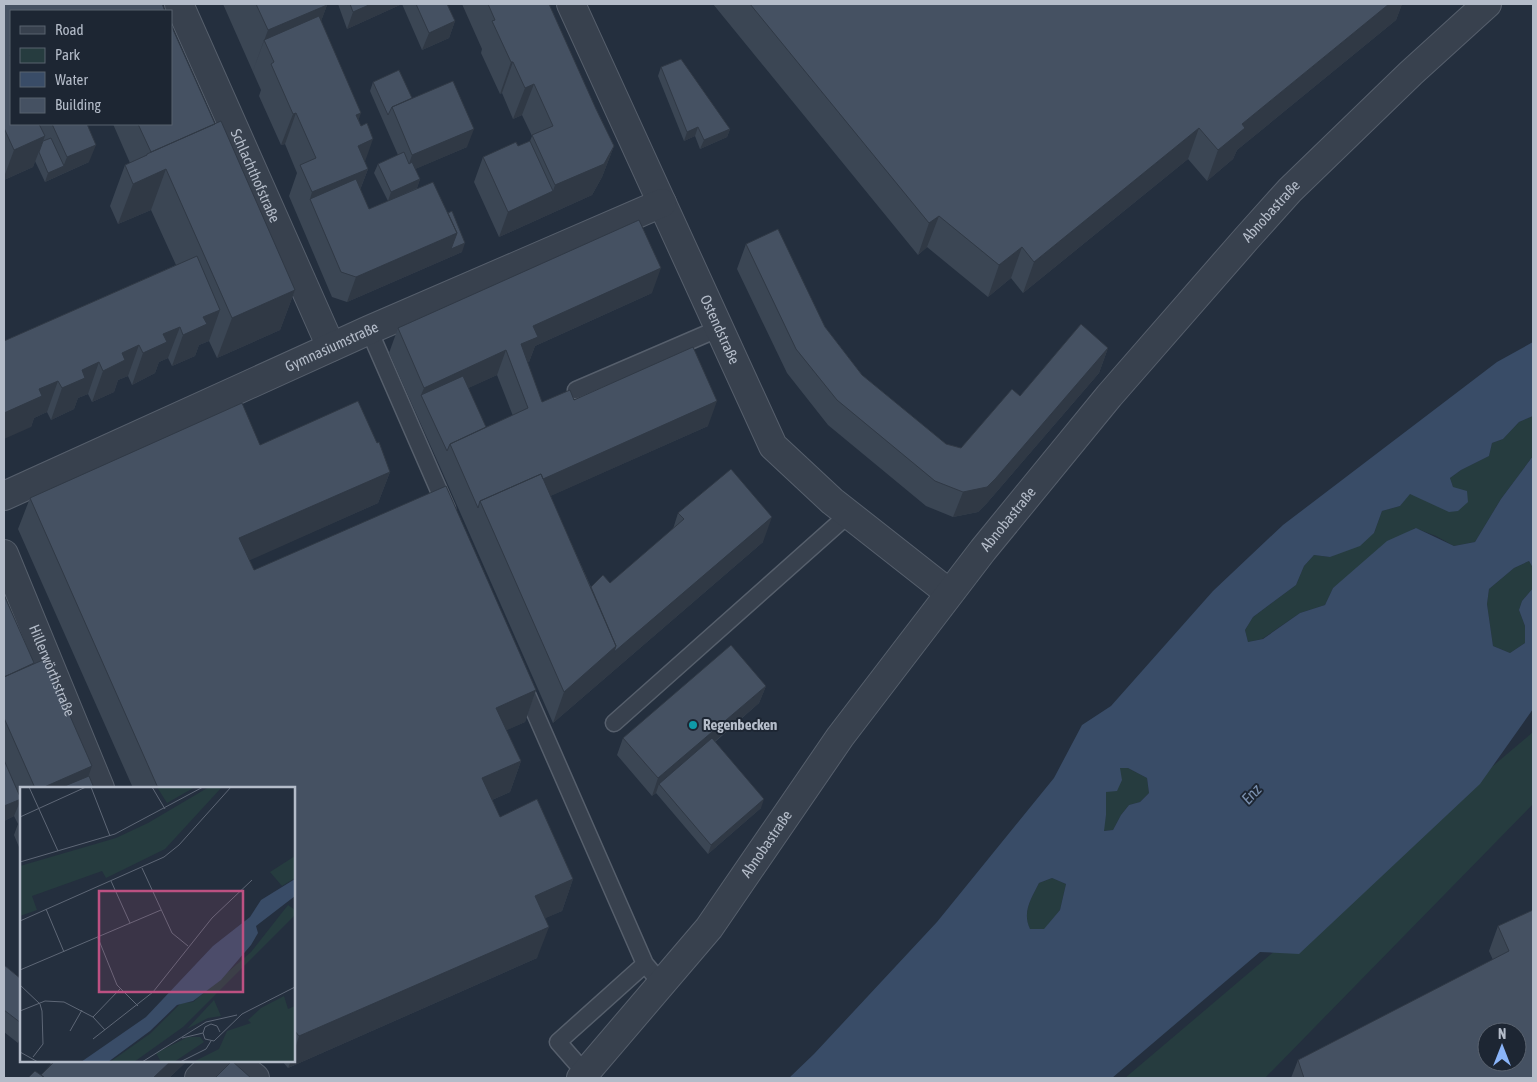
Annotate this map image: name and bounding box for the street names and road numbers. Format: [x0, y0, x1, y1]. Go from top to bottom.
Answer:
street label: Schlachthofstraße [228, 126, 284, 225]
street label: Abnobastraße [1238, 176, 1303, 245]
street label: Ostendstraße [697, 292, 743, 367]
street label: Gymnasiumstraße [282, 318, 381, 375]
street label: Abnobastraße [977, 483, 1039, 554]
street label: Hillerwörthstraße [26, 622, 79, 719]
street label: Abnobastraße [737, 807, 795, 881]

